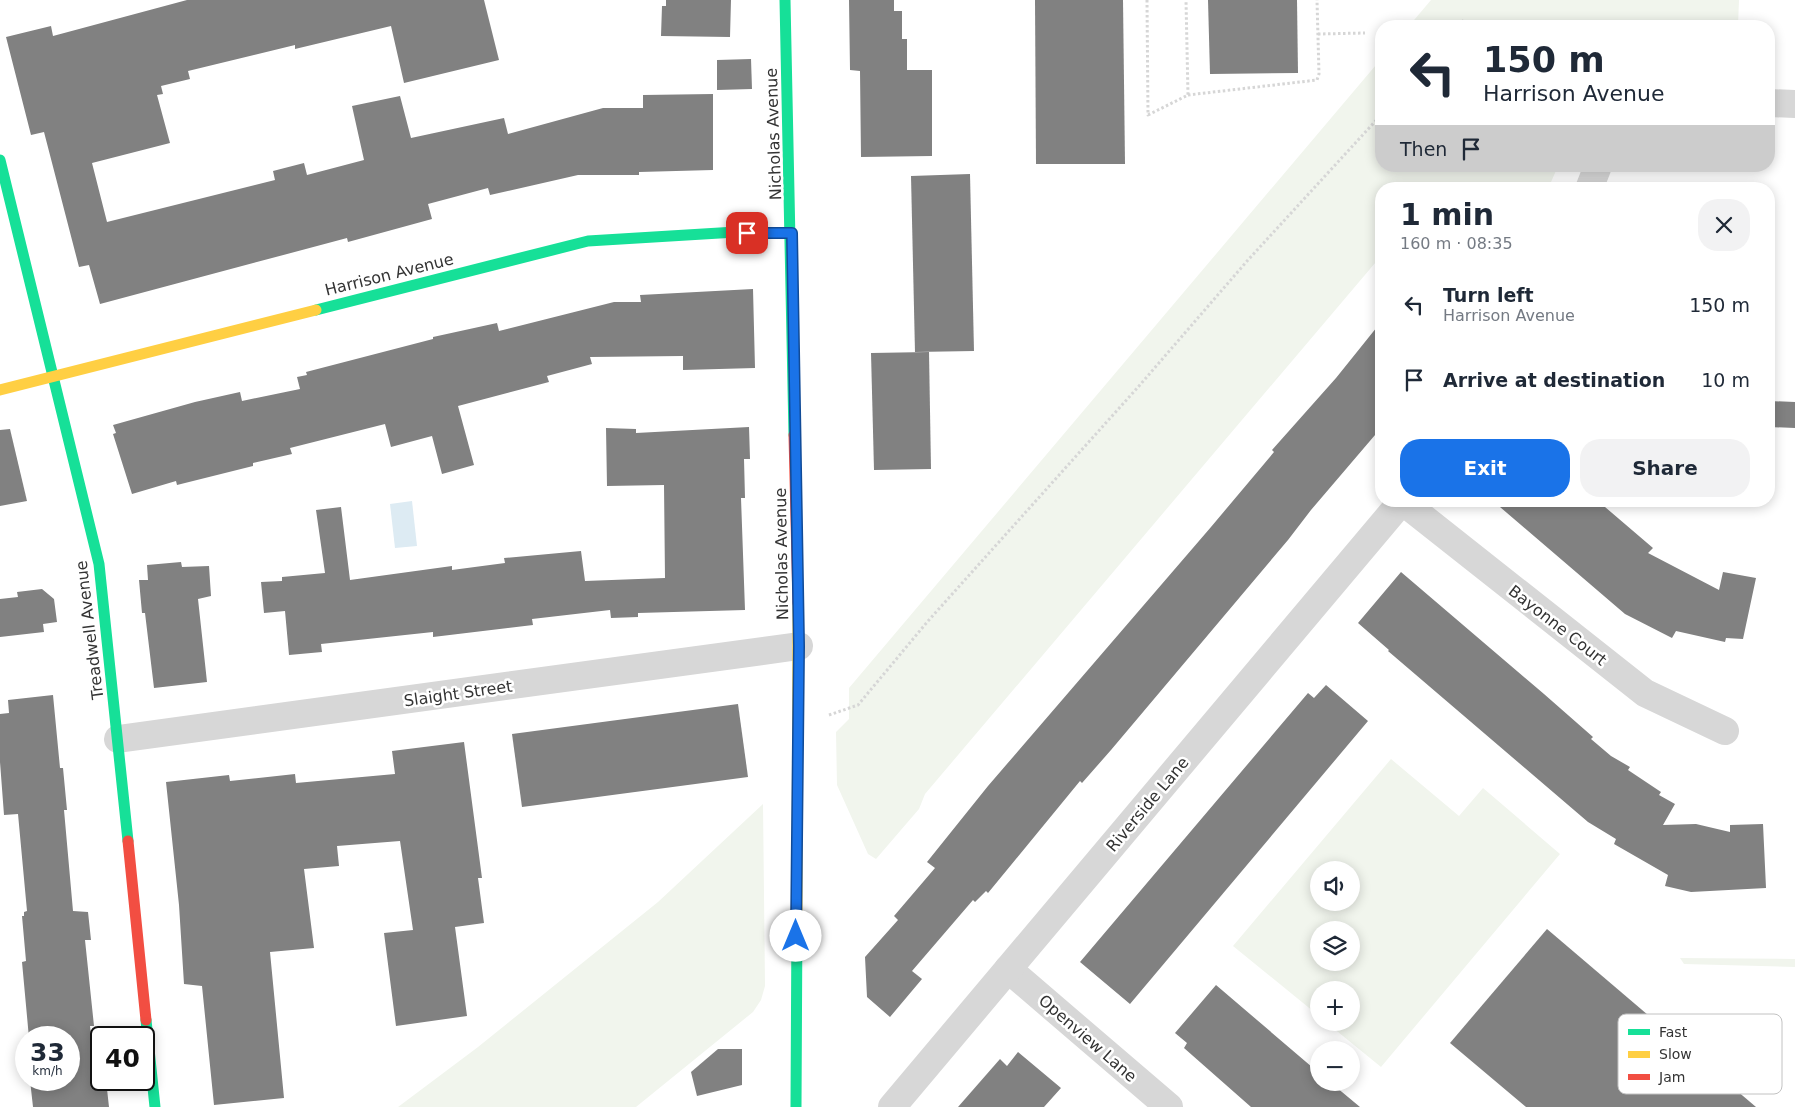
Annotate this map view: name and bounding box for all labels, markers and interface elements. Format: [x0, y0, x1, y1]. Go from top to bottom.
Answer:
icon: left [1400, 40, 1465, 105]
text: 150 m [1483, 40, 1605, 80]
street label: Nicholas Avenue [762, 68, 785, 200]
text: Harrison Avenue [1483, 81, 1664, 106]
icon: arrive [1457, 135, 1485, 163]
text: Then [1400, 138, 1447, 160]
text: 1 min [1400, 197, 1494, 232]
button: close [1698, 199, 1750, 251]
pin [726, 212, 768, 254]
icon: arrive [733, 219, 761, 247]
text: 160 m · 08:35 [1400, 234, 1513, 253]
street label: Harrison Avenue [323, 249, 455, 300]
text: Turn left [1443, 284, 1534, 306]
icon: left [1400, 291, 1428, 319]
text: 150 m [1689, 294, 1750, 316]
text: Harrison Avenue [1443, 306, 1575, 325]
icon: arrive [1400, 366, 1428, 394]
text: Arrive at destination [1443, 369, 1665, 391]
text: 10 m [1701, 369, 1750, 391]
button: Exit [1400, 439, 1570, 497]
button: Share [1580, 439, 1750, 497]
street label: Nicholas Avenue [771, 488, 792, 620]
street label: Treadwell Avenue [72, 559, 108, 701]
street label: Bayonne Court [1505, 581, 1611, 670]
street label: Slaight Street [403, 676, 513, 710]
street label: Riverside Lane [1102, 753, 1193, 856]
map controls [1310, 861, 1360, 1091]
button: sound [1310, 861, 1360, 911]
position arrow [769, 909, 821, 961]
button: layers [1310, 921, 1360, 971]
button: + [1310, 981, 1360, 1031]
street label: Openview Lane [1035, 991, 1140, 1086]
legend [1618, 1014, 1782, 1094]
text: Fast [1659, 1024, 1688, 1040]
speed limit sign: 40 [90, 1026, 155, 1091]
text: 33 [30, 1038, 65, 1067]
button: − [1310, 1041, 1360, 1091]
text: Slow [1659, 1046, 1692, 1062]
text: km/h [32, 1064, 63, 1078]
text: Jam [1658, 1069, 1685, 1085]

